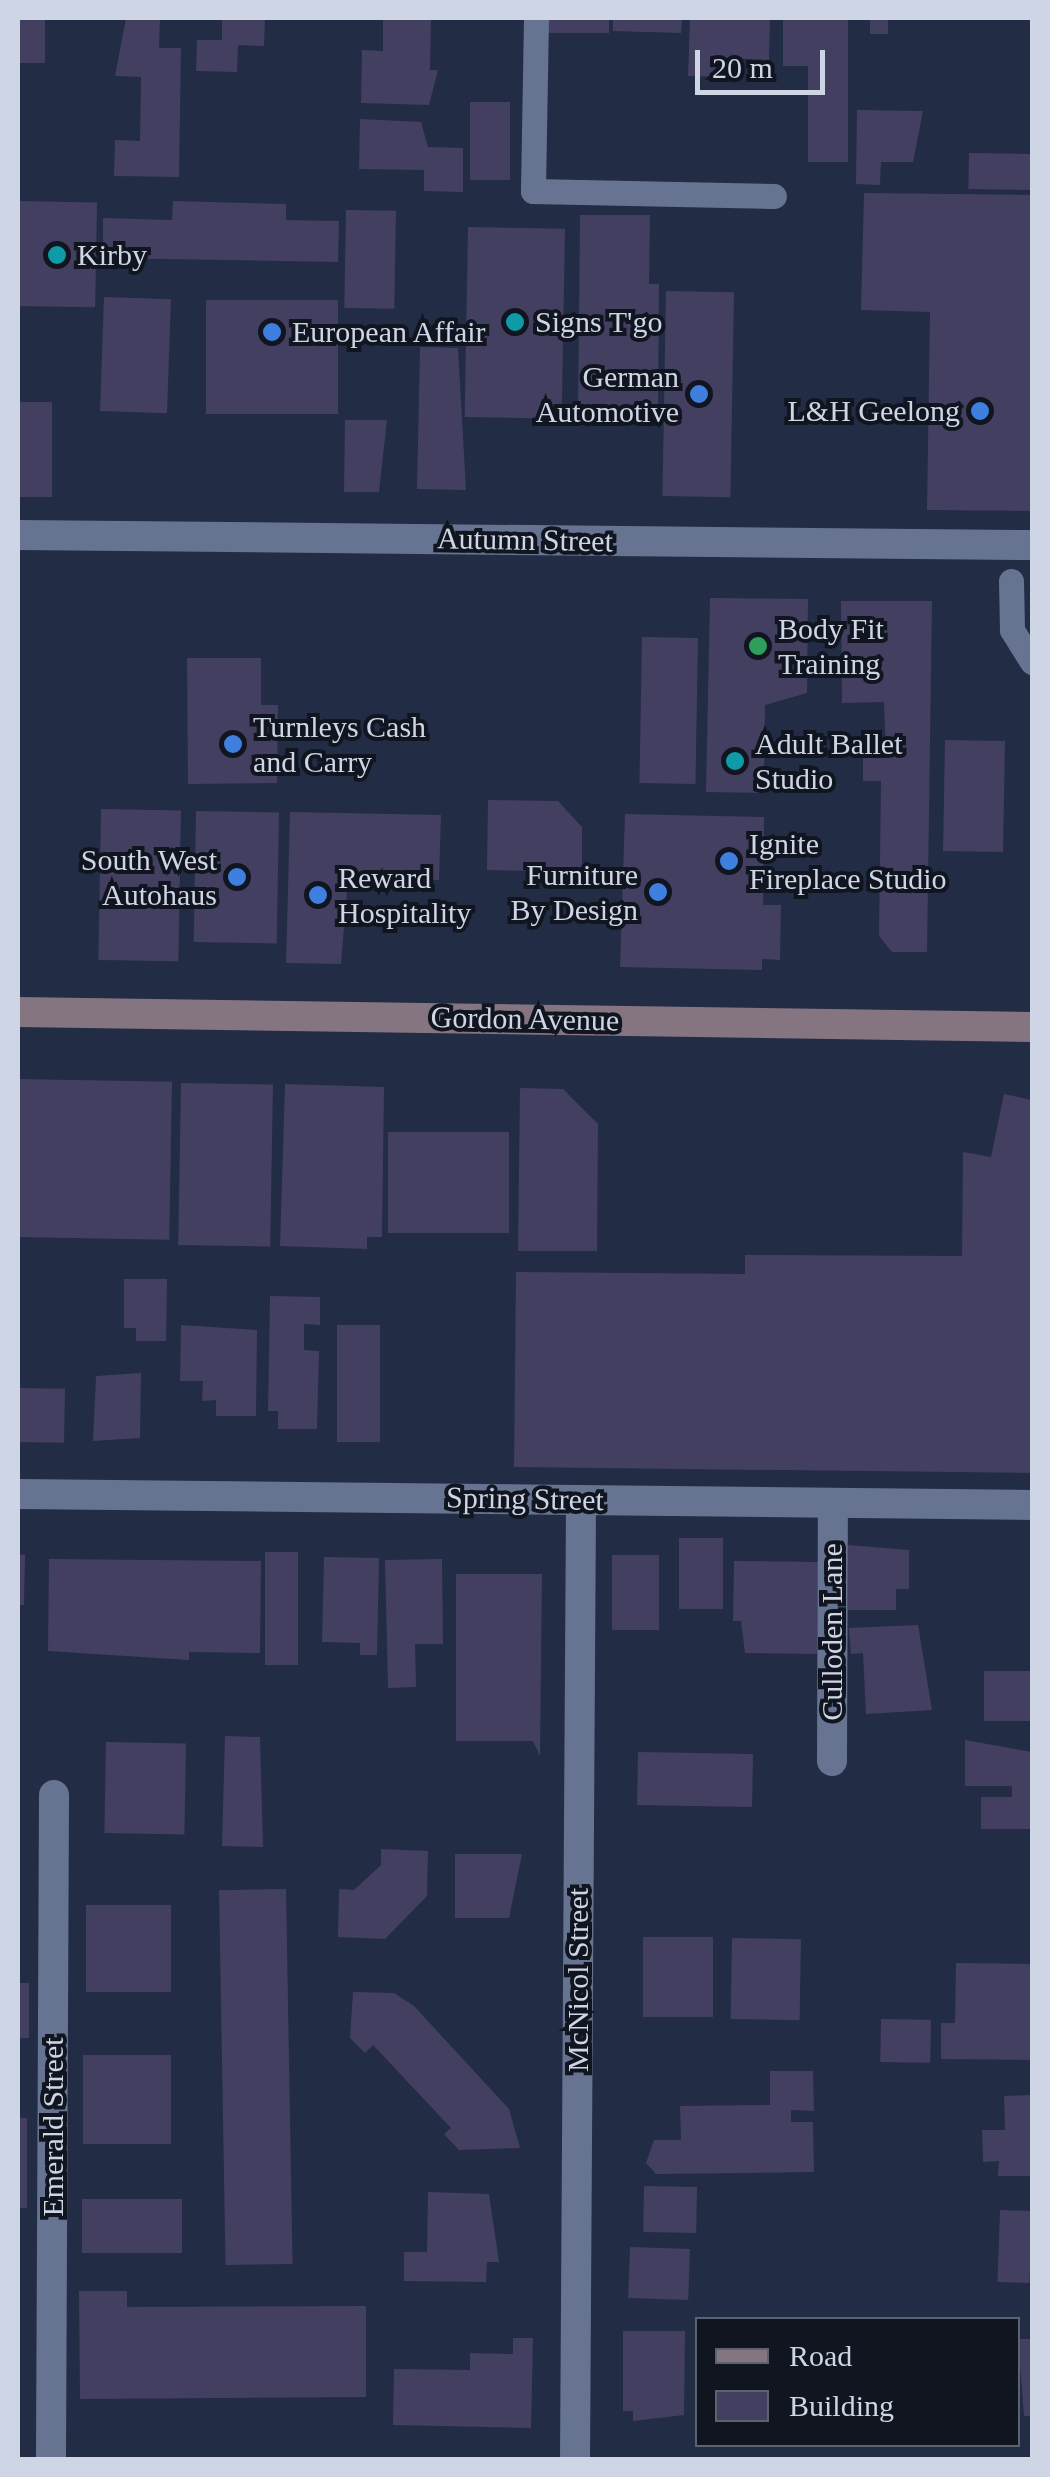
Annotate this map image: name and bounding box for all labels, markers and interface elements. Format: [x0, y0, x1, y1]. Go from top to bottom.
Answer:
scale bar [700, 30, 830, 92]
text: 20 m [712, 51, 773, 84]
place label: Kirby [77, 237, 147, 273]
marker: Kirby [46, 244, 68, 266]
place label: Signs T'go [535, 304, 663, 340]
marker: Signs T'go [504, 311, 526, 333]
place label: European Affair [292, 314, 487, 350]
marker: European Affair [261, 321, 283, 343]
place label: German Automotive [536, 359, 679, 430]
marker: German Automotive [688, 383, 710, 405]
place label: L&H Geelong [788, 393, 960, 429]
marker: L&H Geelong [969, 400, 991, 422]
street label: Autumn Street [437, 520, 613, 560]
place label: Body Fit Training [778, 611, 884, 682]
marker: Body Fit Training [747, 635, 769, 657]
place label: Turnleys Cash and Carry [253, 709, 426, 780]
place label: Adult Ballet Studio [755, 726, 902, 796]
marker: Turnleys Cash and Carry [222, 733, 244, 755]
marker: Adult Ballet Studio [724, 750, 746, 772]
place label: Ignite Fireplace Studio [749, 826, 946, 896]
place label: South West Autohaus [80, 842, 217, 912]
marker: Ignite Fireplace Studio [718, 850, 740, 872]
place label: Furniture By Design [510, 857, 638, 928]
place label: Reward Hospitality [338, 860, 471, 930]
marker: South West Autohaus [226, 866, 248, 888]
marker: Furniture By Design [647, 881, 669, 903]
marker: Reward Hospitality [307, 884, 329, 906]
street label: Gordon Avenue [430, 999, 620, 1039]
street label: Spring Street [446, 1480, 604, 1518]
street label: Culloden Lane [814, 1543, 850, 1721]
street label: McNicol Street [560, 1888, 596, 2072]
street label: Emerald Street [35, 2037, 71, 2217]
legend [695, 2317, 1020, 2447]
text: Road [789, 2339, 852, 2372]
text: Building [789, 2389, 894, 2422]

